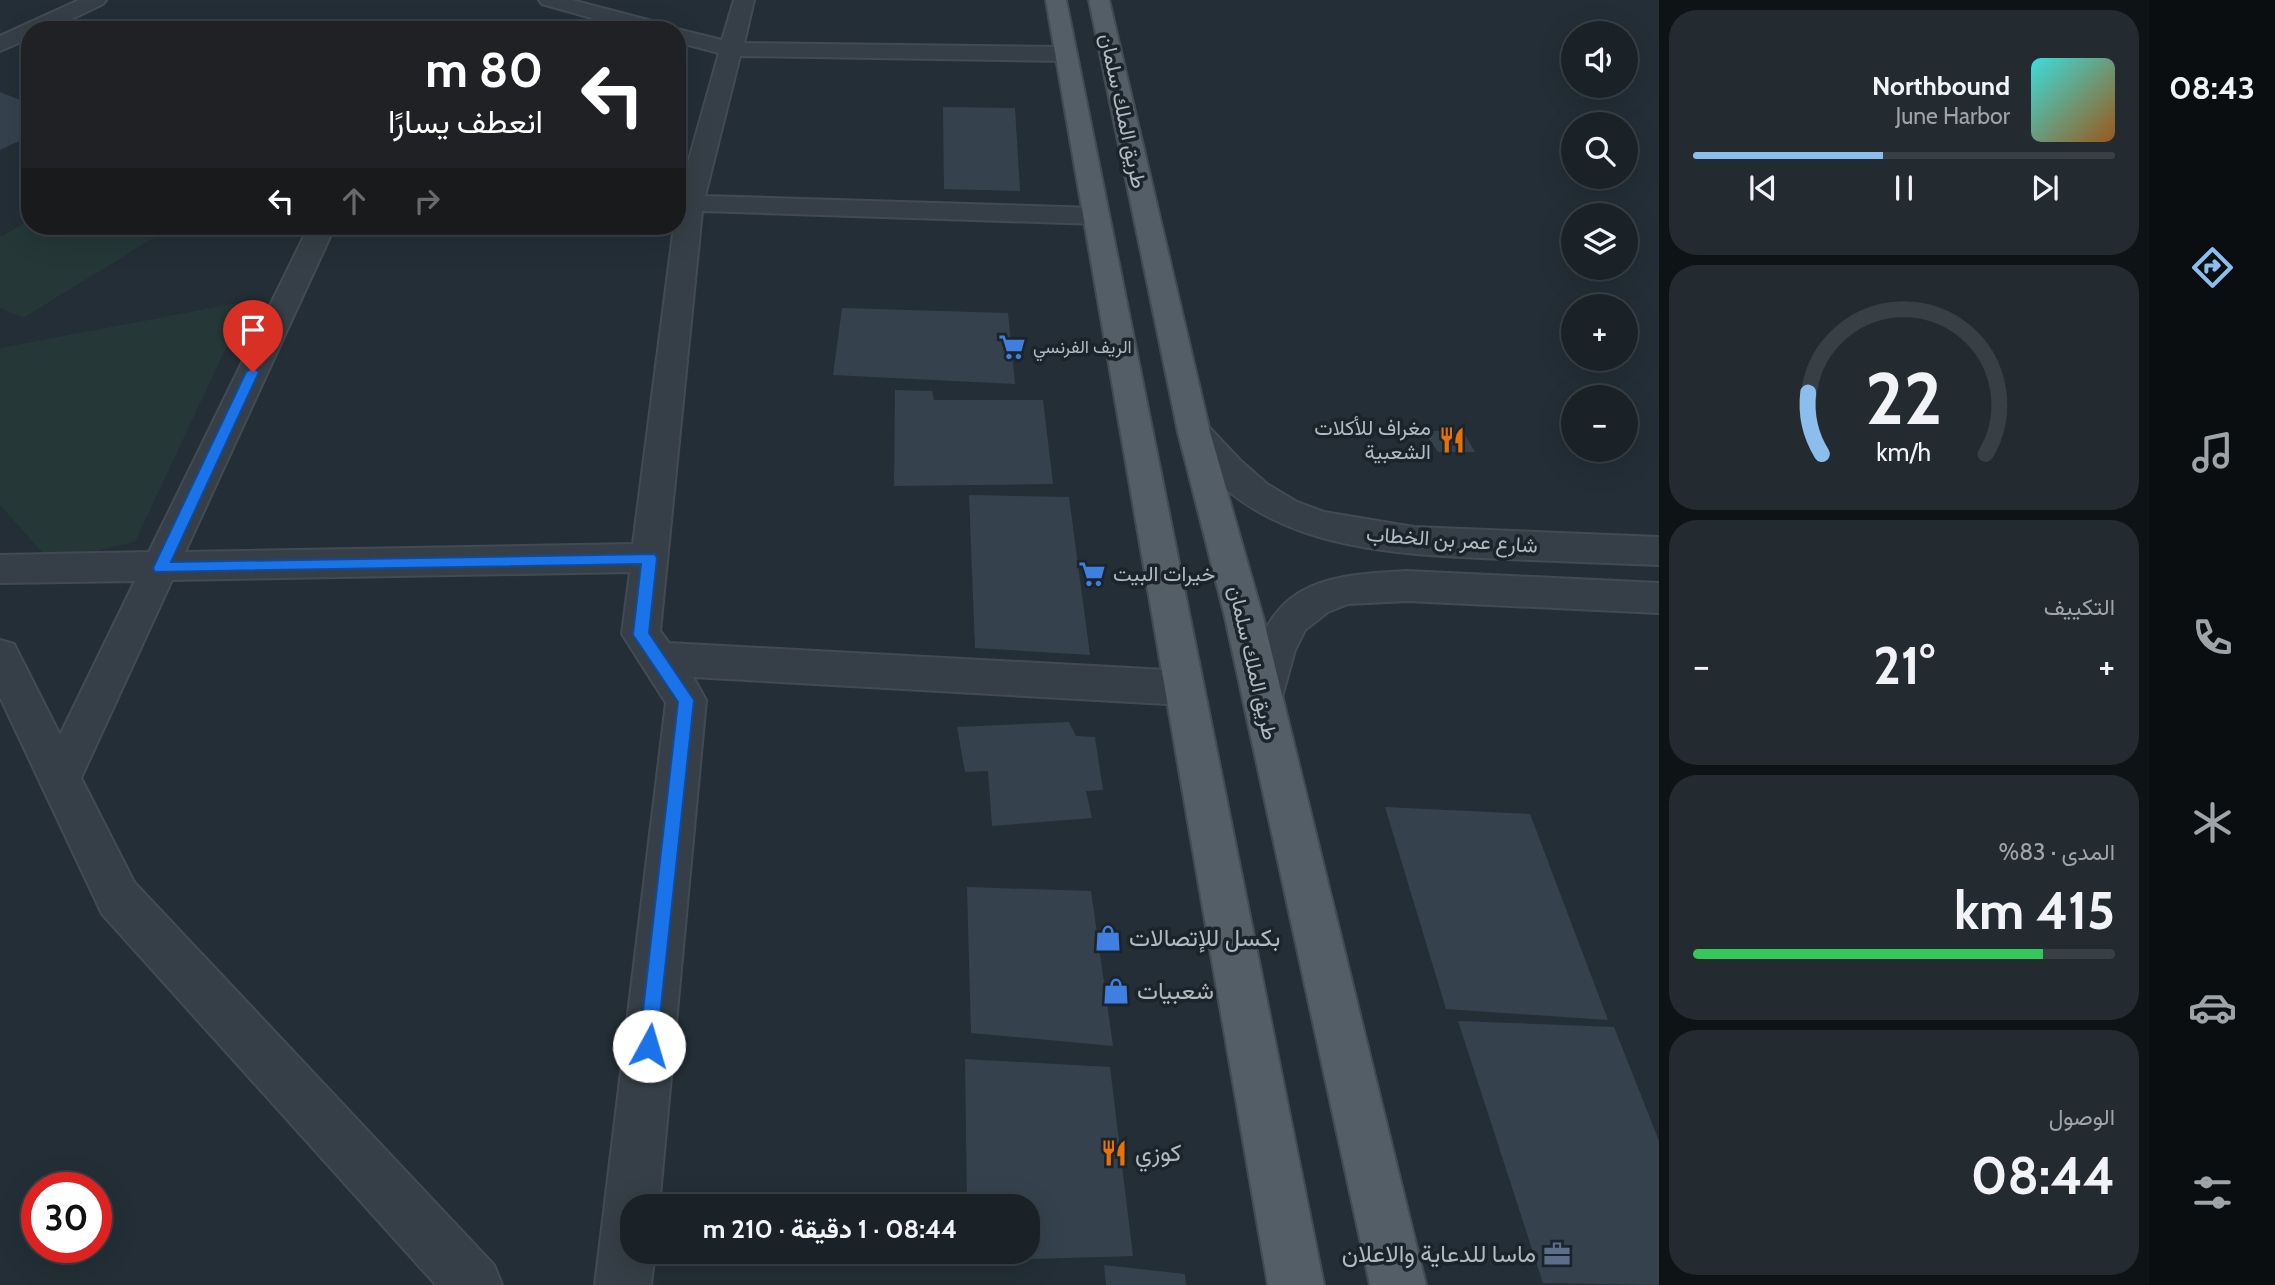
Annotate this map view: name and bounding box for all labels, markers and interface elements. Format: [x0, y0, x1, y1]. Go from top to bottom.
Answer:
map controls [1561, 21, 1638, 462]
button: sound [1561, 21, 1638, 98]
street label: طريق الملك سلمان [1094, 31, 1152, 191]
text: 80 m [425, 40, 543, 99]
icon: left [567, 49, 658, 140]
text: 08:43 [2169, 68, 2255, 107]
text: Northbound [1872, 70, 2010, 102]
text: انعطف يسارًا [388, 102, 543, 141]
text: June Harbor [1896, 102, 2010, 130]
button: search [1561, 112, 1638, 189]
icon: previous [1744, 169, 1782, 207]
icon: pause [1885, 169, 1923, 207]
icon: next [2026, 169, 2064, 207]
icon: left [262, 182, 300, 220]
icon: ahead [335, 182, 373, 220]
icon: right [408, 182, 446, 220]
button: layers [1561, 203, 1638, 280]
icon: directions [2188, 243, 2237, 292]
button: + [1561, 294, 1638, 371]
pin [223, 300, 283, 372]
icon: arrive [234, 311, 272, 349]
supermarket icon: الريف الفرنسي [997, 332, 1027, 362]
place label: الريف الفرنسي [1033, 336, 1132, 362]
text: 22 [1865, 354, 1943, 442]
button: − [1561, 385, 1638, 462]
place label: مغراف للأكلات الشعبية [1314, 415, 1431, 464]
restaurant icon: مغراف للأكلات الشعبية [1437, 425, 1467, 455]
icon: music [2188, 428, 2237, 477]
text: km/h [1877, 436, 1931, 466]
street label: شارع عمر بن الخطاب [1365, 521, 1539, 560]
supermarket icon: خيرات البيت [1077, 559, 1107, 589]
place label: خيرات البيت [1113, 561, 1215, 587]
street label: طريق الملك سلمان [1223, 583, 1283, 743]
text: التكييف [2044, 593, 2115, 621]
icon: phone [2188, 613, 2237, 662]
text: 21° [1873, 634, 1935, 697]
text: − [1693, 642, 1710, 689]
text: + [2098, 642, 2115, 689]
icon: climate [2188, 798, 2237, 847]
text: المدى · 83% [1998, 838, 2115, 866]
text: 415 km [1954, 879, 2115, 942]
shop icon: بكسل للإتصالات [1093, 923, 1123, 953]
place label: بكسل للإتصالات [1129, 923, 1280, 953]
shop icon: شعبيات [1101, 976, 1131, 1006]
place label: شعبيات [1137, 976, 1214, 1005]
icon: car [2188, 983, 2237, 1032]
position arrow [612, 1009, 686, 1083]
text: الوصول [2049, 1103, 2115, 1131]
restaurant icon: كوزي [1099, 1138, 1129, 1168]
place label: كوزي [1135, 1138, 1181, 1172]
text: 08:44 [1971, 1144, 2115, 1207]
icon: filters [2188, 1168, 2237, 1217]
speed limit sign: 30 [21, 1172, 112, 1263]
text: 08:44 · 1 دقيقة · 210 m [703, 1213, 957, 1245]
place label: ماسا للدعاية والاعلان [1342, 1239, 1536, 1269]
office icon: ماسا للدعاية والاعلان [1542, 1239, 1572, 1269]

